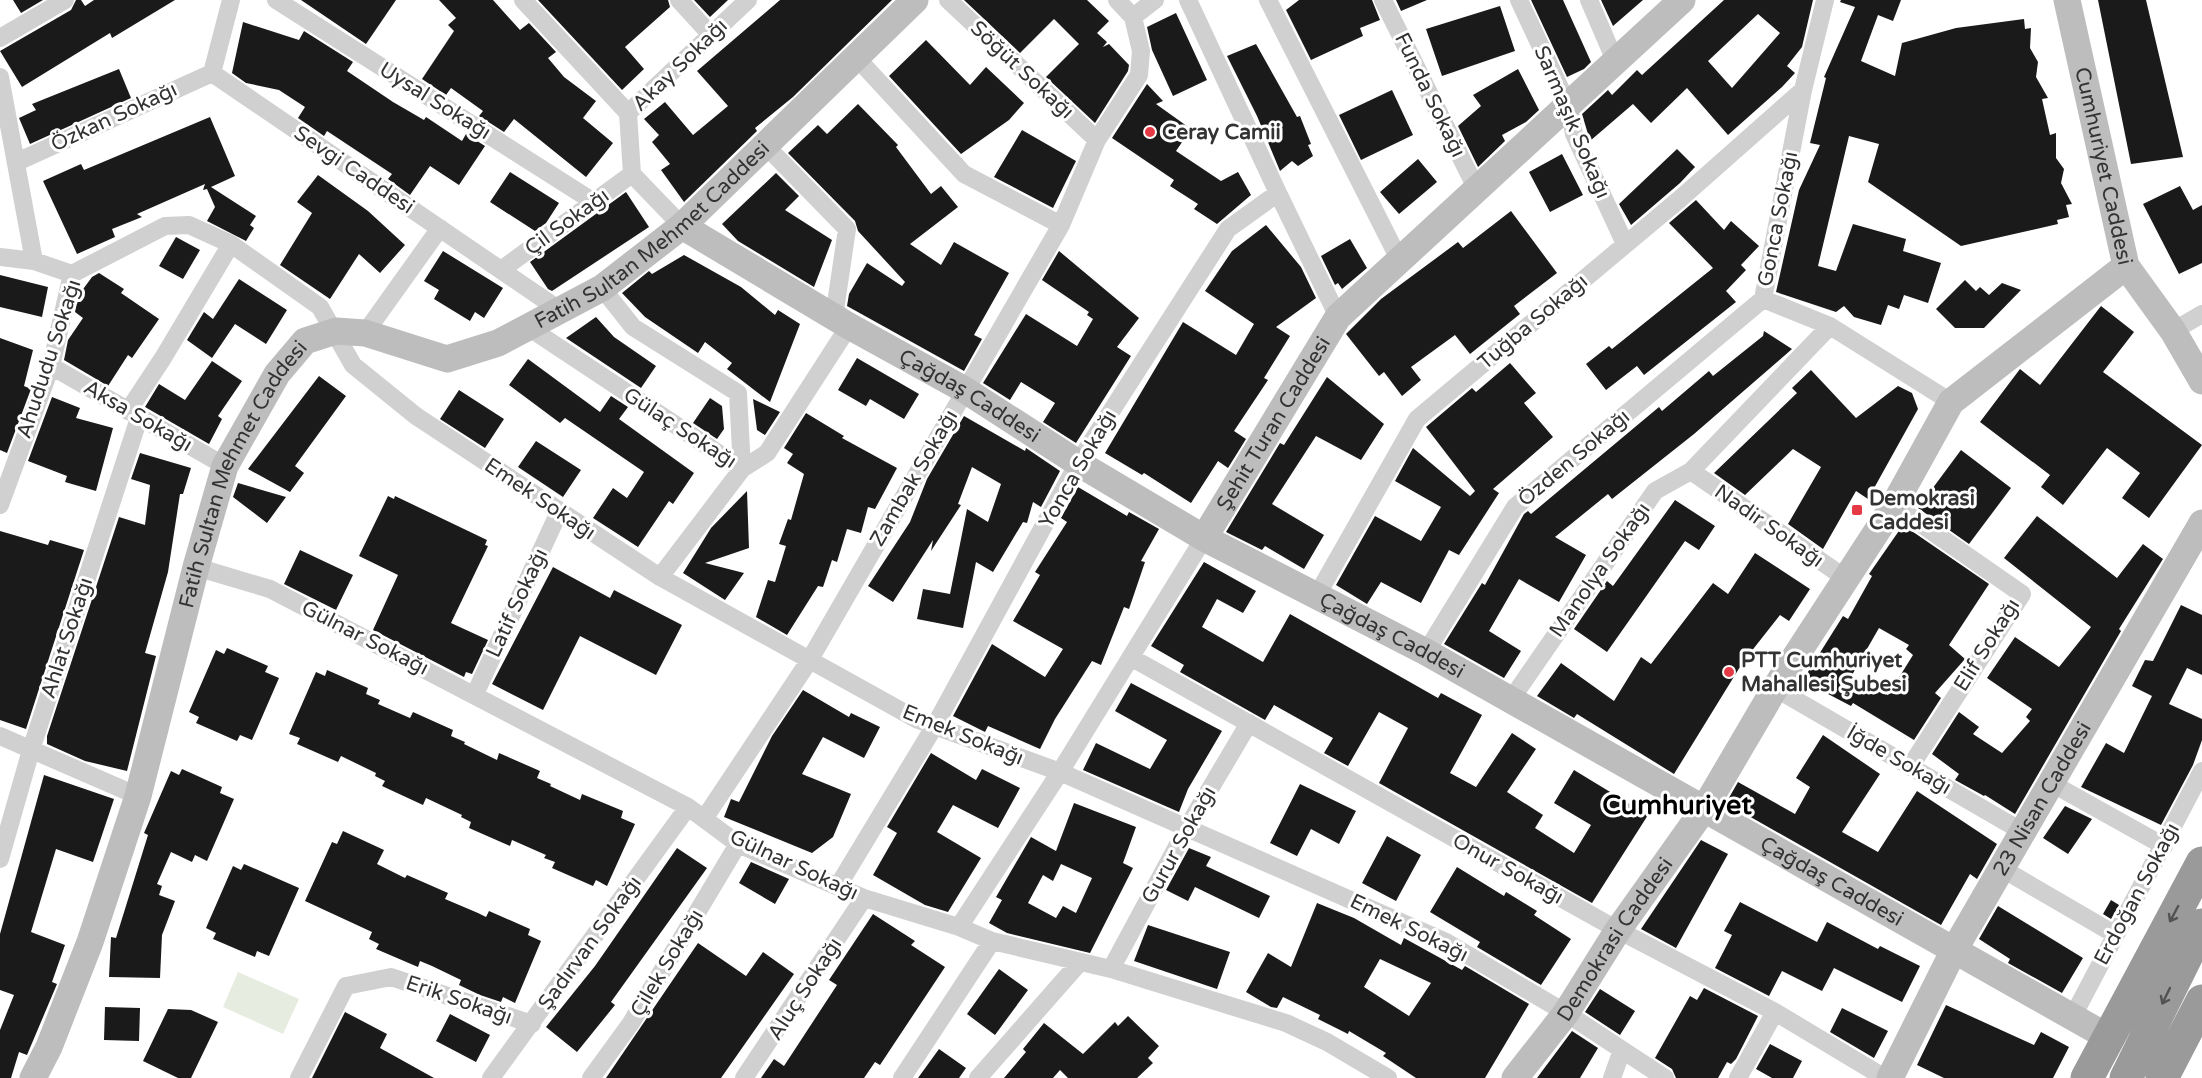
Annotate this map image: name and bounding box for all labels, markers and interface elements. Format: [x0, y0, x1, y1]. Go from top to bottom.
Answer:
street label: Akay Sokağı [627, 14, 733, 116]
street label: Söğüt Sokağı [965, 16, 1079, 124]
street label: Funda Sokağı [1389, 29, 1471, 161]
street label: Sarmaşık Sokağı [1529, 42, 1615, 202]
street label: Uysal Sokağı [375, 57, 495, 145]
street label: Cumhuriyet Caddesi [2070, 65, 2138, 267]
street label: Özkan Sokağı [47, 77, 181, 157]
place label: Ceray Camii [1162, 120, 1281, 145]
street label: Sevgi Caddesi [289, 121, 419, 219]
marker: Ceray Camii [1143, 125, 1157, 139]
street label: Fatih Sultan Mehmet Caddesi [530, 136, 775, 334]
street label: Gonca Sokağı [1753, 149, 1803, 289]
street label: Çil Sokağı [520, 183, 614, 261]
street label: Tuğba Sokağı [1473, 269, 1593, 375]
street label: Ahududu Sokağı [11, 276, 87, 442]
street label: Şehit Turan Caddesi [1211, 332, 1336, 515]
street label: Fatih Sultan Mehmet Caddesi [174, 335, 312, 611]
street label: Çağdaş Caddesi [895, 344, 1045, 448]
street label: Aksa Sokağı [79, 375, 197, 457]
street label: Gülaç Sokağı [619, 382, 741, 474]
street label: Özden Sokağı [1513, 404, 1635, 512]
street label: Zambak Sokağı [865, 405, 963, 551]
street label: Yonca Sokağı [1034, 405, 1122, 533]
street label: Emek Sokağı [480, 453, 600, 545]
street label: Nadir Sokağı [1709, 479, 1829, 573]
place label: Demokrasi Caddesi [1869, 486, 1975, 535]
street label: Manolya Sokağı [1544, 498, 1656, 642]
marker: Demokrasi Caddesi [1850, 503, 1864, 517]
street label: Latif Sokağı [481, 544, 553, 662]
street label: Ahlat Sokağı [36, 574, 98, 702]
street label: Çağdaş Caddesi [1315, 587, 1469, 684]
street label: Elif Sokağı [1949, 594, 2025, 696]
street label: Gülnar Sokağı [297, 595, 433, 681]
place label: PTT Cumhuriyet Mahallesi Şubesi [1741, 648, 1907, 697]
marker: PTT Cumhuriyet Mahallesi Şubesi [1722, 665, 1736, 679]
street label: Emek Sokağı [899, 699, 1027, 771]
street label: 23 Nisan Caddesi [1987, 717, 2096, 880]
street label: İğde Sokağı [1842, 720, 1956, 800]
street label: Gurur Sokağı [1136, 782, 1222, 908]
district label: Cumhuriyet [1602, 789, 1752, 822]
street label: Erdoğan Sokağı [2089, 819, 2185, 969]
street label: Gülnar Sokağı [726, 824, 862, 906]
street label: Onur Sokağı [1448, 828, 1568, 910]
street label: Çağdaş Caddesi [1756, 831, 1908, 931]
street label: Demokrasi Caddesi [1551, 852, 1678, 1026]
street label: Şadırvan Sokağı [533, 871, 647, 1015]
street label: Emek Sokağı [1346, 889, 1472, 967]
street label: Çilek Sokağı [625, 905, 709, 1021]
one-way arrow [2168, 905, 2179, 923]
street label: Aluç Sokağı [763, 933, 847, 1045]
street label: Erik Sokağı [403, 970, 515, 1030]
one-way arrow [2160, 986, 2171, 1004]

